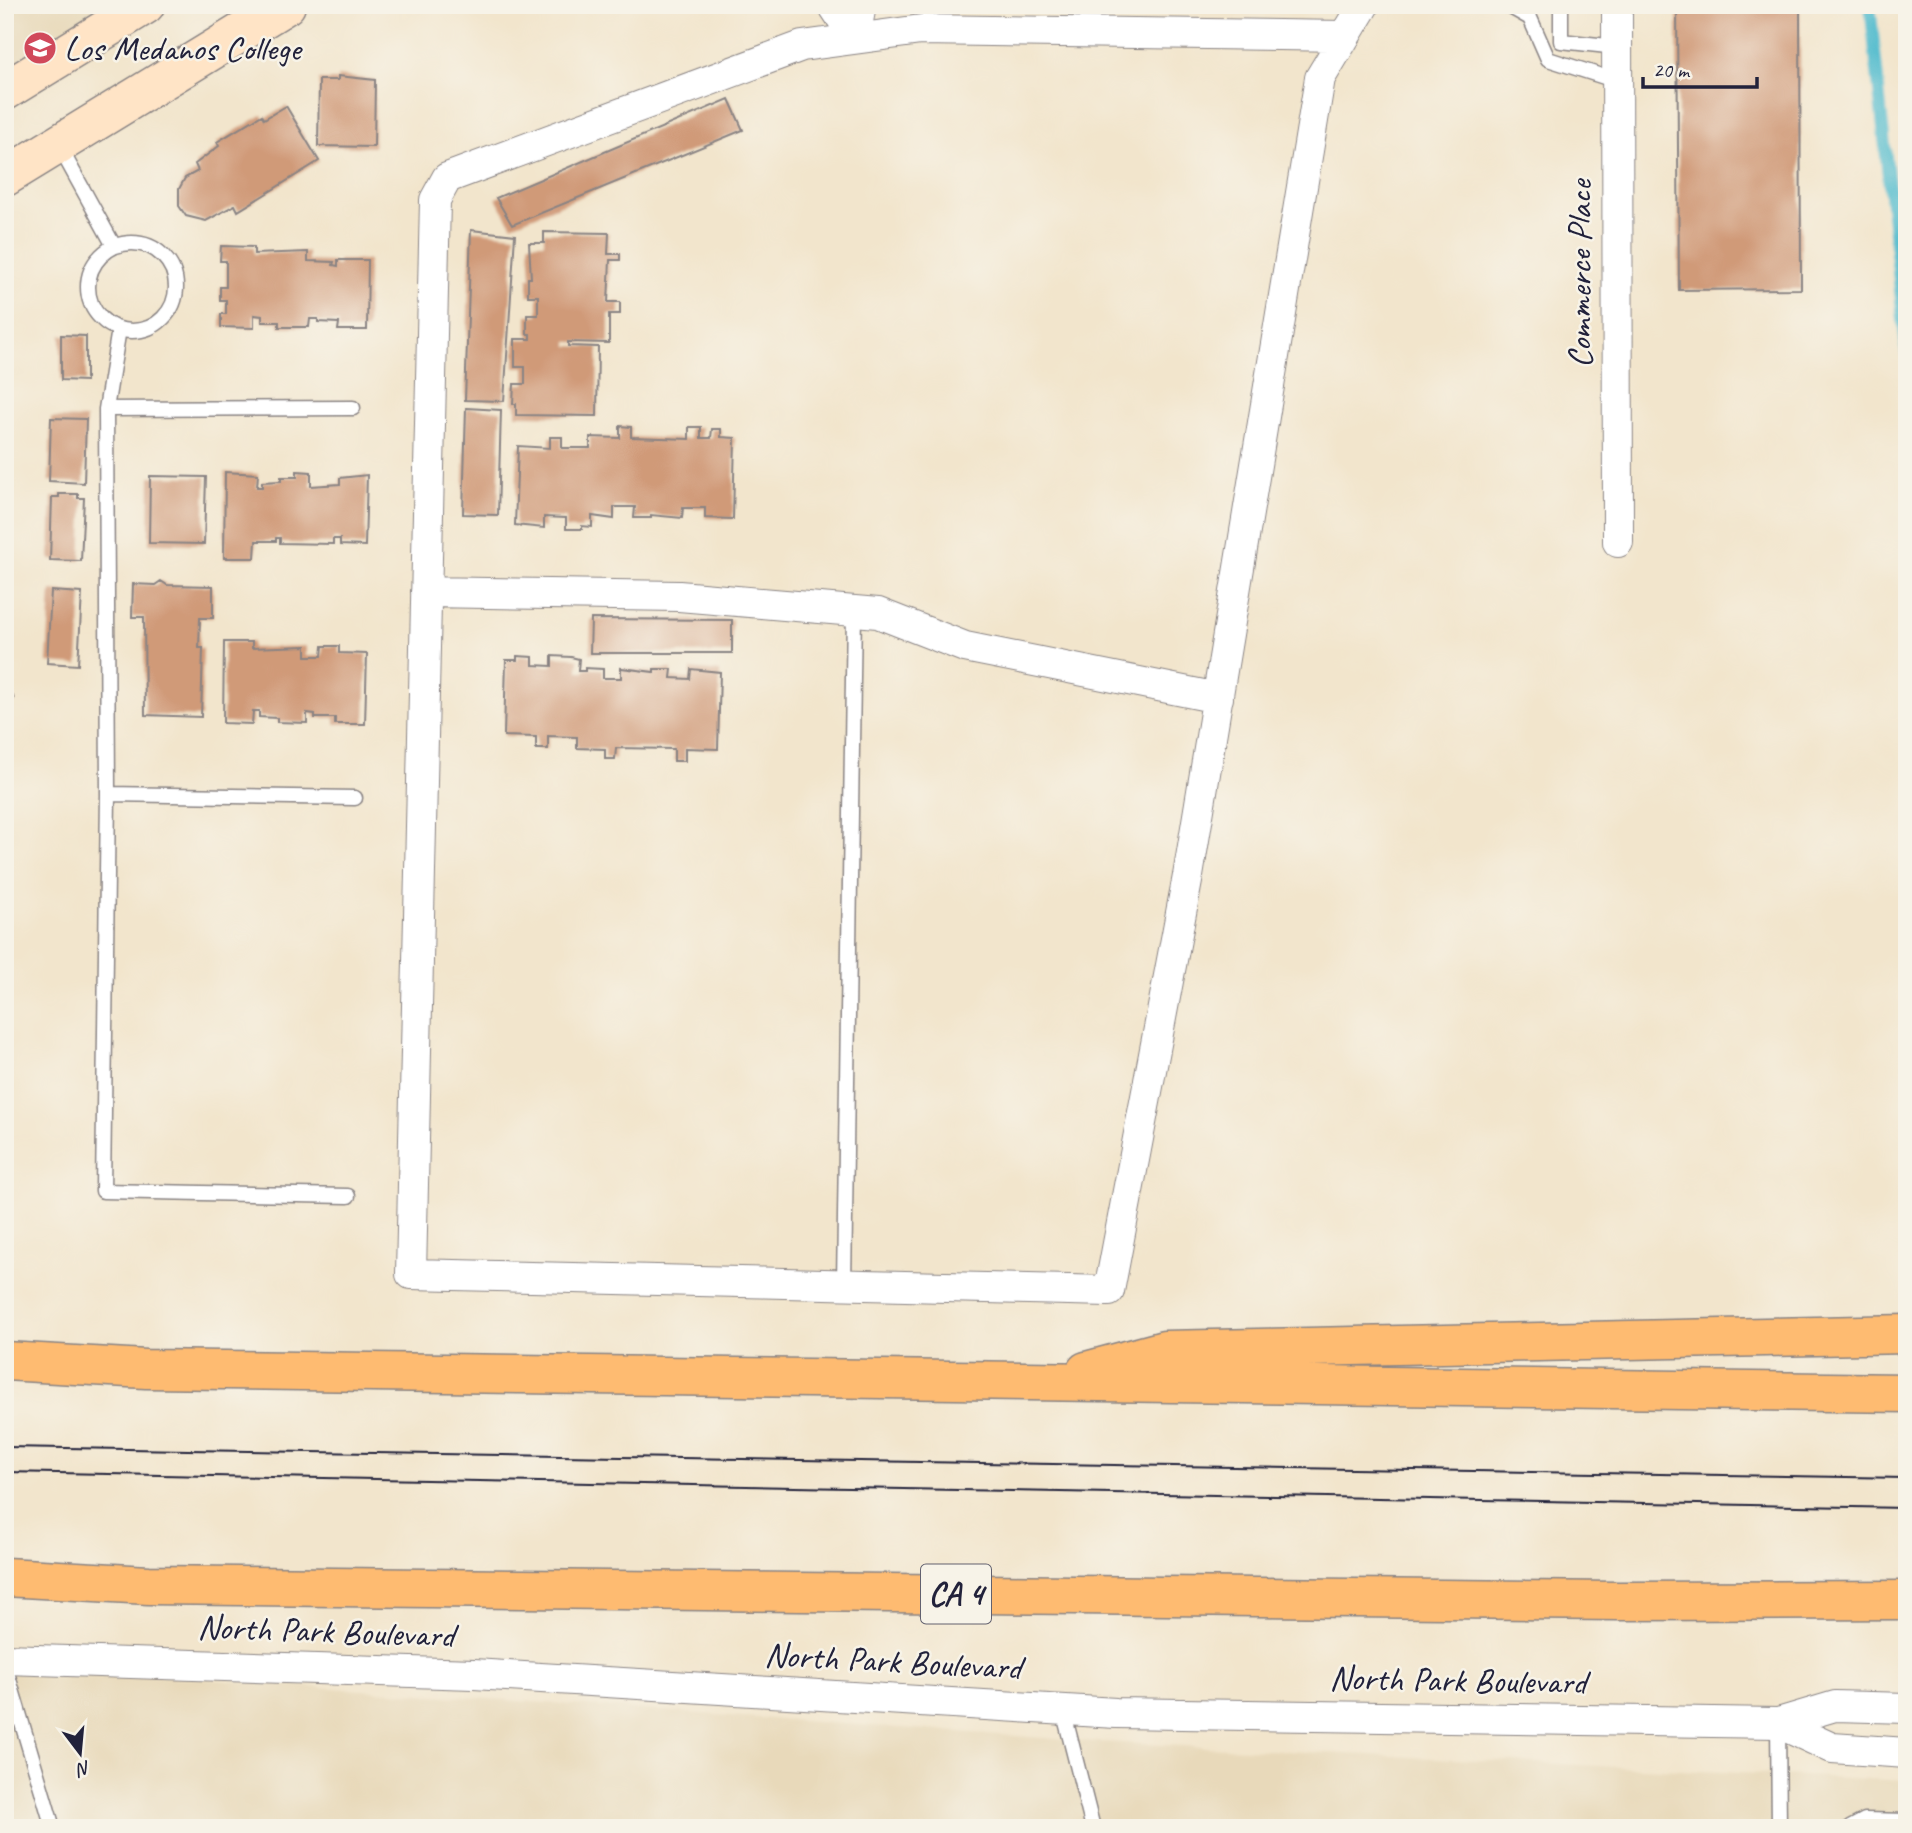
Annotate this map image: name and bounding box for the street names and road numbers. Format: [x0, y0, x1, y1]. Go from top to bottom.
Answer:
street label: Commerce Place [1557, 177, 1602, 368]
road number: CA 4 [921, 1564, 991, 1624]
street label: North Park Boulevard [197, 1604, 460, 1658]
street label: North Park Boulevard [764, 1632, 1028, 1690]
street label: North Park Boulevard [1329, 1655, 1592, 1705]

